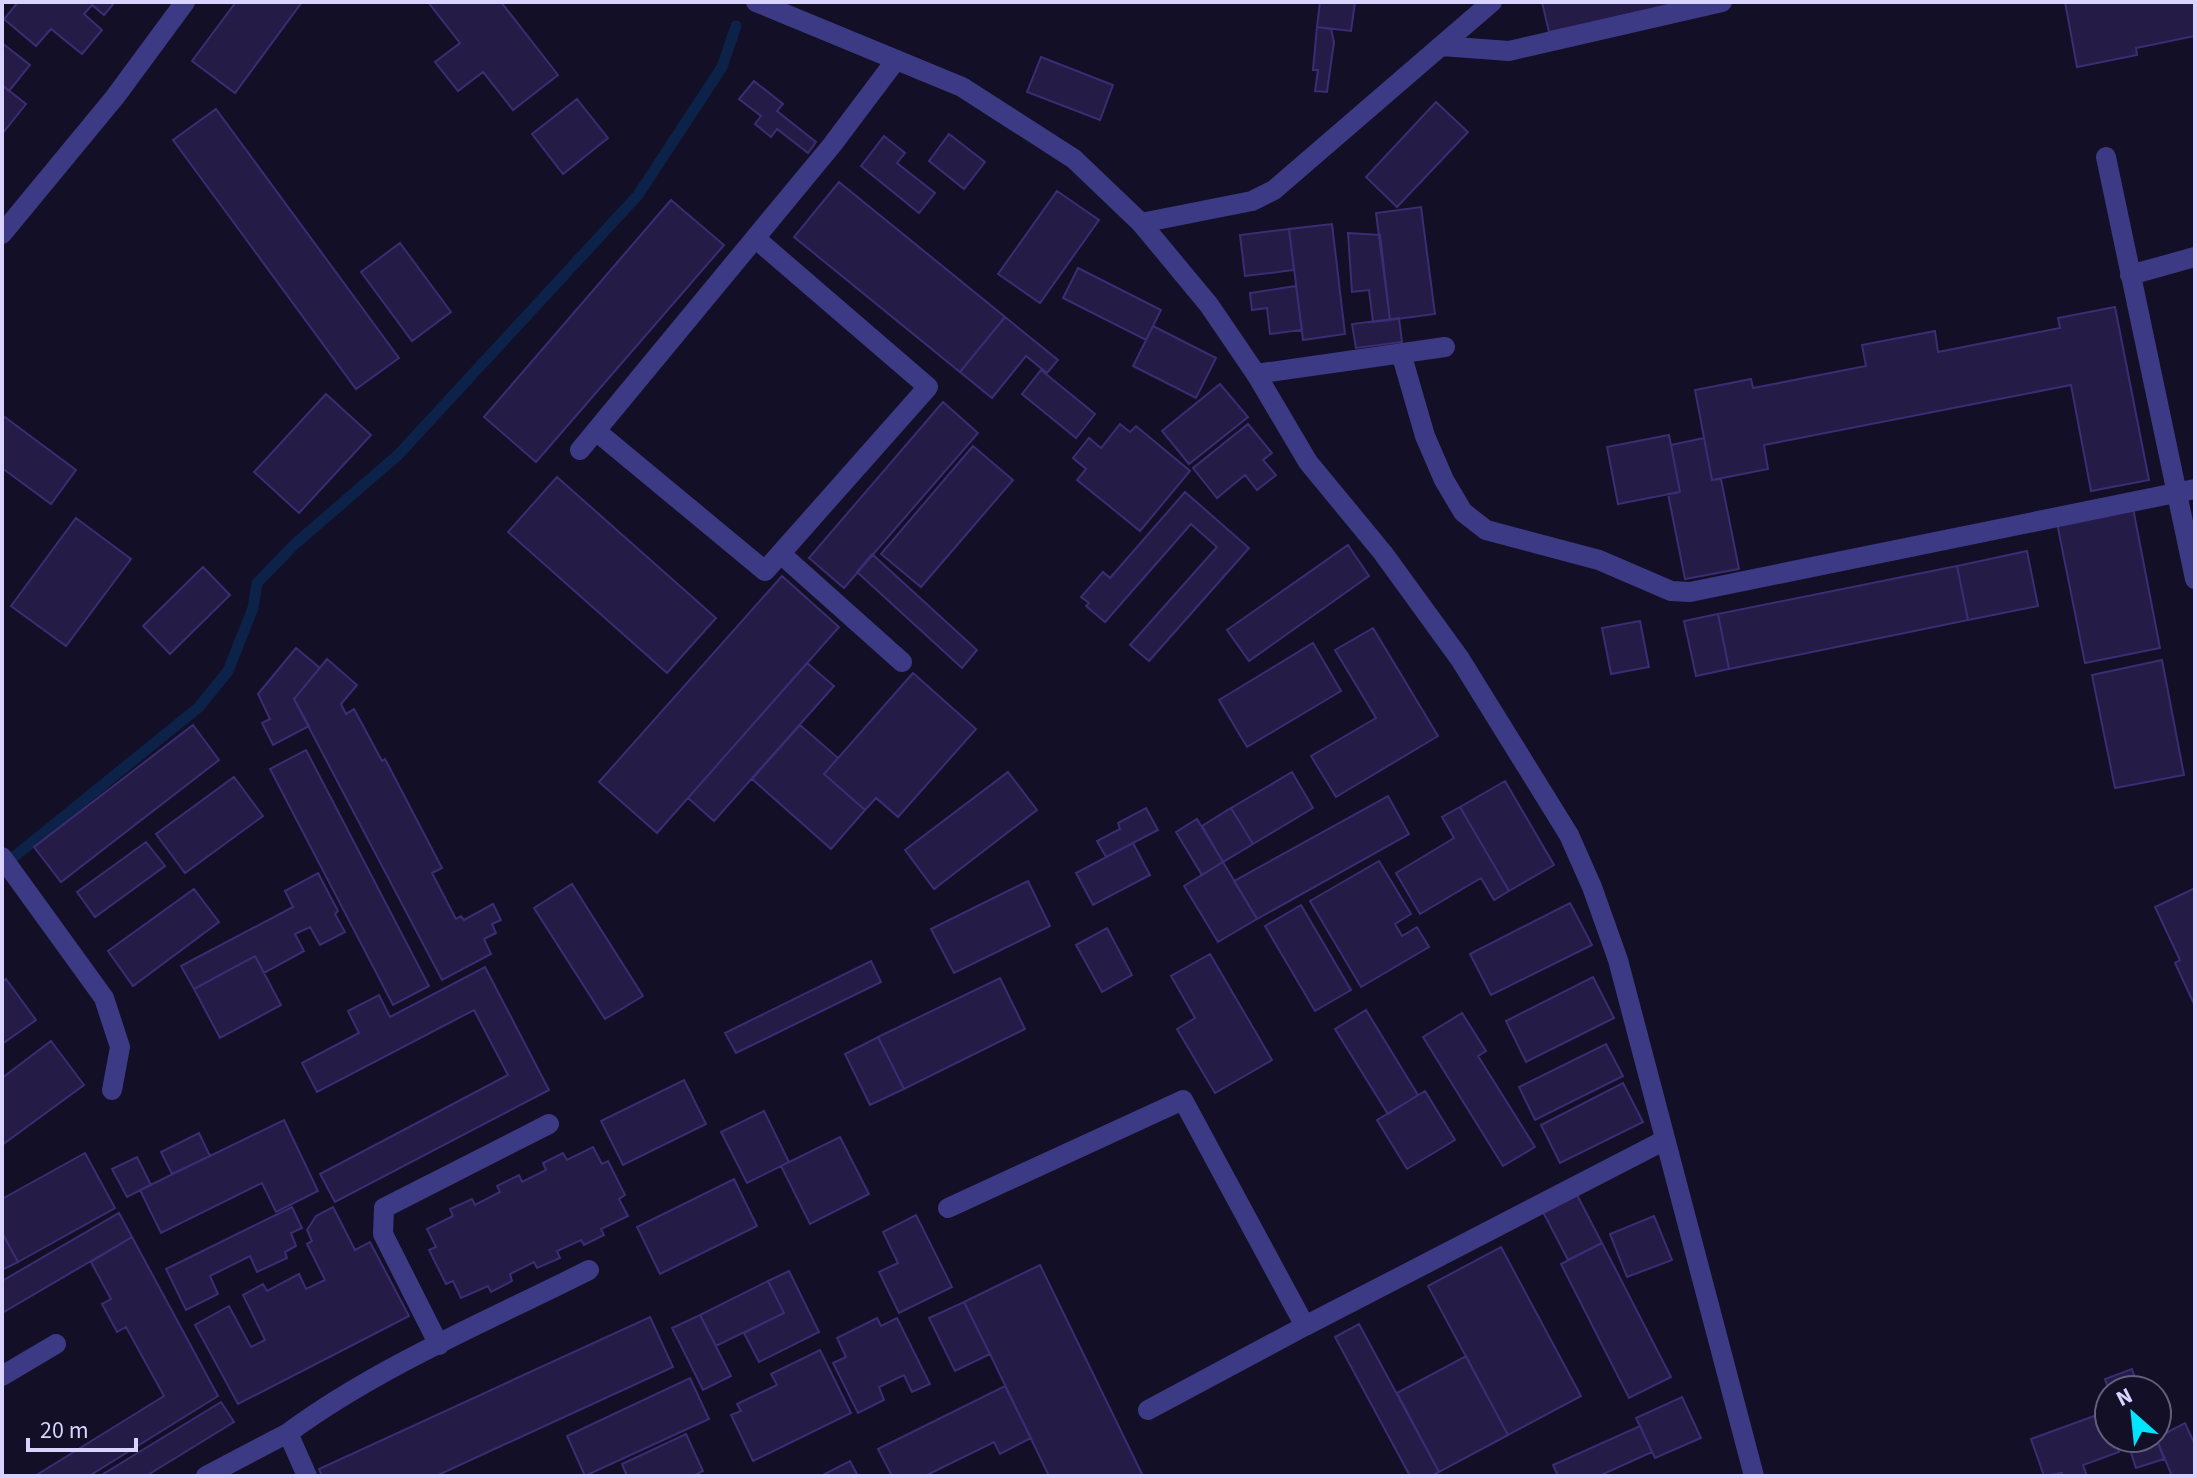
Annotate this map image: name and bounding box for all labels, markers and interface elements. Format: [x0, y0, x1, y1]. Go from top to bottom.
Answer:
north arrow [2093, 1374, 2173, 1454]
text: N [2111, 1379, 2138, 1415]
scale bar [28, 1402, 136, 1452]
text: 20 m [40, 1413, 89, 1448]

